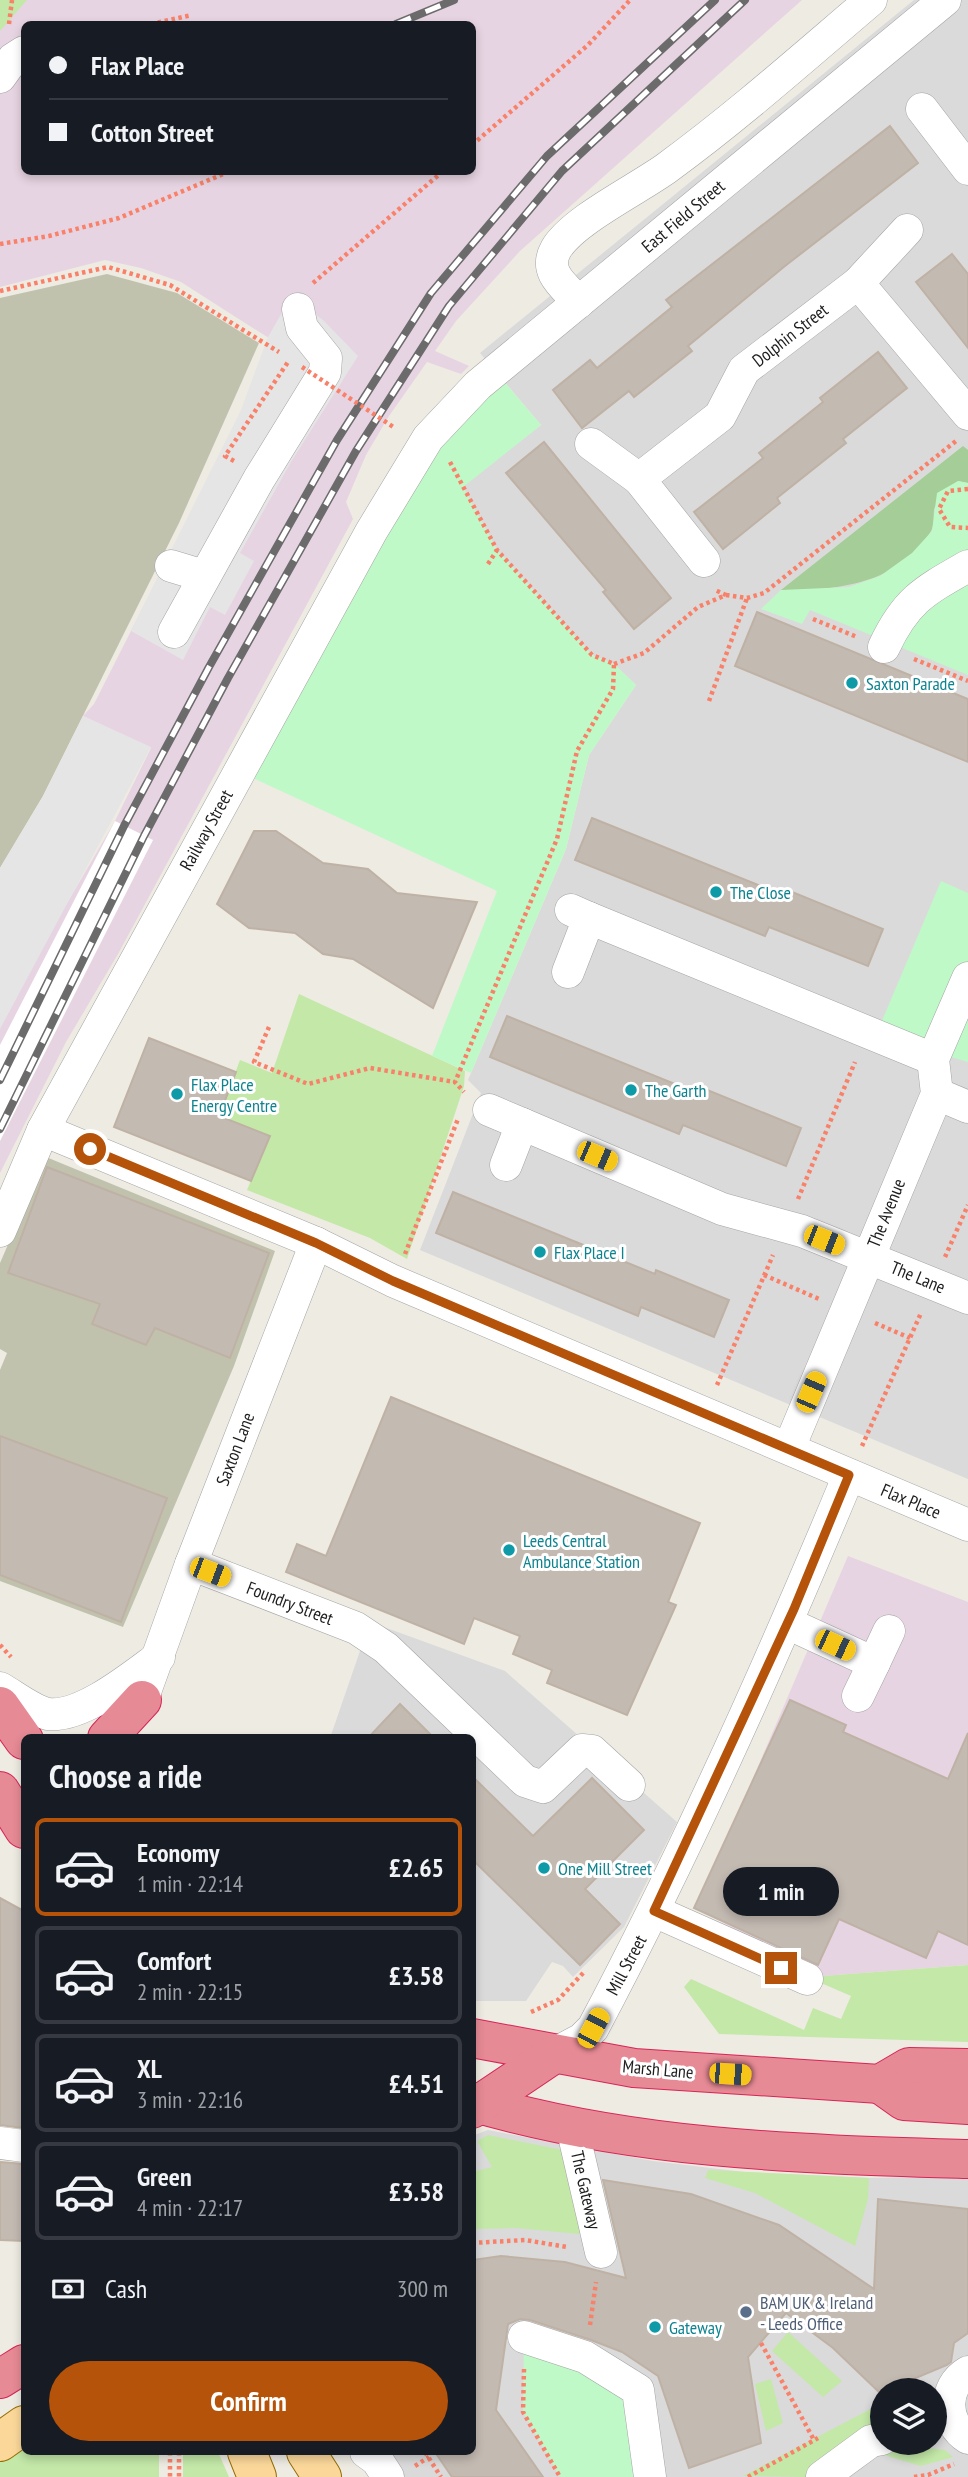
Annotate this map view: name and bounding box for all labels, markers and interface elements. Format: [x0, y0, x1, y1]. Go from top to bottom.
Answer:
text: Flax Place [91, 49, 184, 82]
text: Cotton Street [91, 116, 214, 149]
street label: East Field Street [637, 175, 729, 257]
street label: Dolphin Street [747, 298, 833, 372]
place label: Saxton Parade [866, 672, 955, 695]
marker: Saxton Parade [844, 675, 860, 691]
street label: Railway Street [174, 785, 238, 875]
place label: The Close [730, 881, 791, 904]
marker: The Close [708, 884, 724, 900]
place label: Flax Place Energy Centre [191, 1073, 277, 1117]
place label: The Garth [645, 1079, 707, 1102]
marker: The Garth [623, 1082, 639, 1098]
marker: Flax Place Energy Centre [169, 1086, 185, 1102]
route start [74, 1133, 106, 1165]
car [574, 1138, 621, 1174]
street label: The Avenue [862, 1175, 910, 1251]
car [801, 1222, 848, 1258]
place label: Flax Place I [554, 1241, 625, 1264]
marker: Flax Place I [532, 1244, 548, 1260]
street label: The Lane [887, 1256, 949, 1298]
car [794, 1369, 829, 1415]
street label: Saxton Lane [211, 1409, 259, 1489]
street label: Flax Place [878, 1478, 944, 1524]
place label: Leeds Central Ambulance Station [523, 1529, 640, 1573]
marker: Leeds Central Ambulance Station [501, 1542, 517, 1558]
car [187, 1555, 234, 1589]
street label: Foundry Street [243, 1576, 337, 1630]
car [812, 1627, 859, 1663]
text: Choose a ride [49, 1755, 202, 1797]
icon: car [53, 1836, 116, 1899]
text: Economy [137, 1836, 219, 1869]
text: £2.65 [389, 1851, 444, 1884]
place label: One Mill Street [558, 1857, 652, 1880]
marker: One Mill Street [536, 1860, 552, 1876]
callout: 1 min [723, 1867, 839, 1916]
text: 1 min · 22:14 [137, 1869, 243, 1898]
text: 1 min [758, 1877, 804, 1906]
street label: Mill Street [601, 1931, 651, 1999]
icon: car [53, 1944, 116, 2007]
text: Comfort [137, 1944, 211, 1977]
route end [765, 1952, 797, 1984]
text: £3.58 [389, 1959, 444, 1992]
text: 2 min · 22:15 [137, 1977, 243, 2006]
car [574, 2005, 613, 2051]
icon: car [53, 2052, 116, 2115]
text: XL [137, 2052, 162, 2085]
street label: Marsh Lane [622, 2054, 694, 2084]
car [709, 2062, 752, 2086]
text: £4.51 [389, 2067, 444, 2100]
text: 3 min · 22:16 [137, 2085, 243, 2114]
street label: The Gateway [566, 2148, 606, 2232]
icon: car [53, 2160, 116, 2223]
text: Green [137, 2160, 192, 2193]
text: £3.58 [389, 2175, 444, 2208]
text: 4 min · 22:17 [137, 2193, 243, 2222]
icon: cash [49, 2270, 87, 2308]
text: Cash [105, 2272, 147, 2305]
text: 300 m [397, 2274, 448, 2303]
place label: BAM UK & Ireland - Leeds Office [760, 2291, 873, 2335]
marker: BAM UK & Ireland - Leeds Office [738, 2304, 754, 2320]
place label: Gateway [669, 2316, 722, 2339]
marker: Gateway [647, 2319, 663, 2335]
button: Confirm [49, 2361, 448, 2441]
map controls [870, 2378, 947, 2455]
button: layers [870, 2378, 947, 2455]

